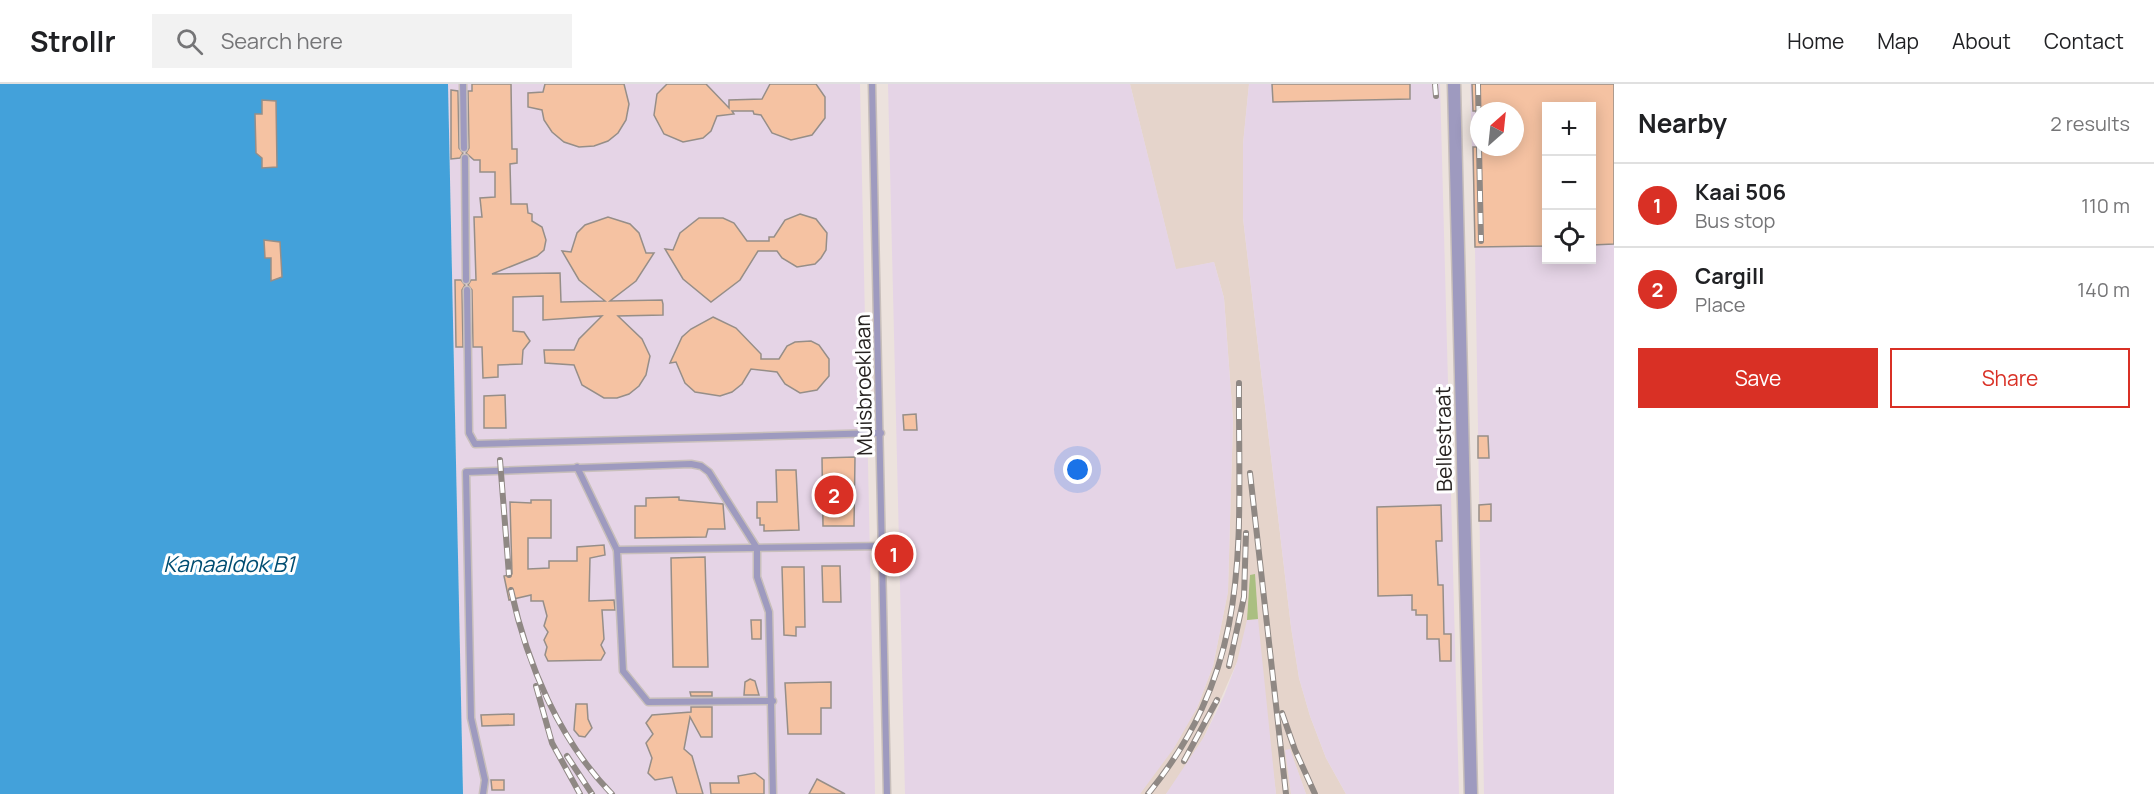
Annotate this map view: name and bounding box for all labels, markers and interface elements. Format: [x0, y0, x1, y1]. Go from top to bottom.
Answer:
search box [152, 14, 572, 68]
text: Strollr [30, 22, 116, 60]
icon: search [173, 25, 206, 58]
text: Search here [221, 26, 343, 56]
text: Home [1787, 27, 1844, 55]
text: Map [1877, 27, 1919, 55]
text: About [1952, 27, 2011, 55]
text: Contact [2044, 27, 2124, 55]
north arrow [1470, 102, 1524, 156]
map controls [1542, 102, 1596, 264]
button: + [1542, 102, 1596, 156]
text: Nearby [1638, 105, 1727, 141]
text: 2 results [2050, 110, 2130, 137]
button: − [1542, 156, 1596, 210]
text: Kaai 506 [1695, 177, 1786, 207]
text: 1 [1653, 192, 1662, 219]
text: 110 m [2081, 192, 2130, 219]
text: Bus stop [1695, 207, 1775, 234]
button: locate [1542, 210, 1596, 264]
text: Cargill [1695, 261, 1764, 291]
text: 2 [1652, 276, 1663, 303]
text: 140 m [2077, 276, 2130, 303]
text: Place [1695, 291, 1745, 318]
street label: Muisbroeklaan [848, 314, 878, 456]
button: Save [1638, 348, 1878, 408]
button: Share [1890, 348, 2130, 408]
street label: Bellestraat [1428, 386, 1458, 492]
your location [1063, 455, 1092, 484]
pin: 2 [814, 472, 854, 518]
pin: 1 [874, 532, 914, 576]
water label: Kanaaldok B1 [163, 549, 296, 579]

